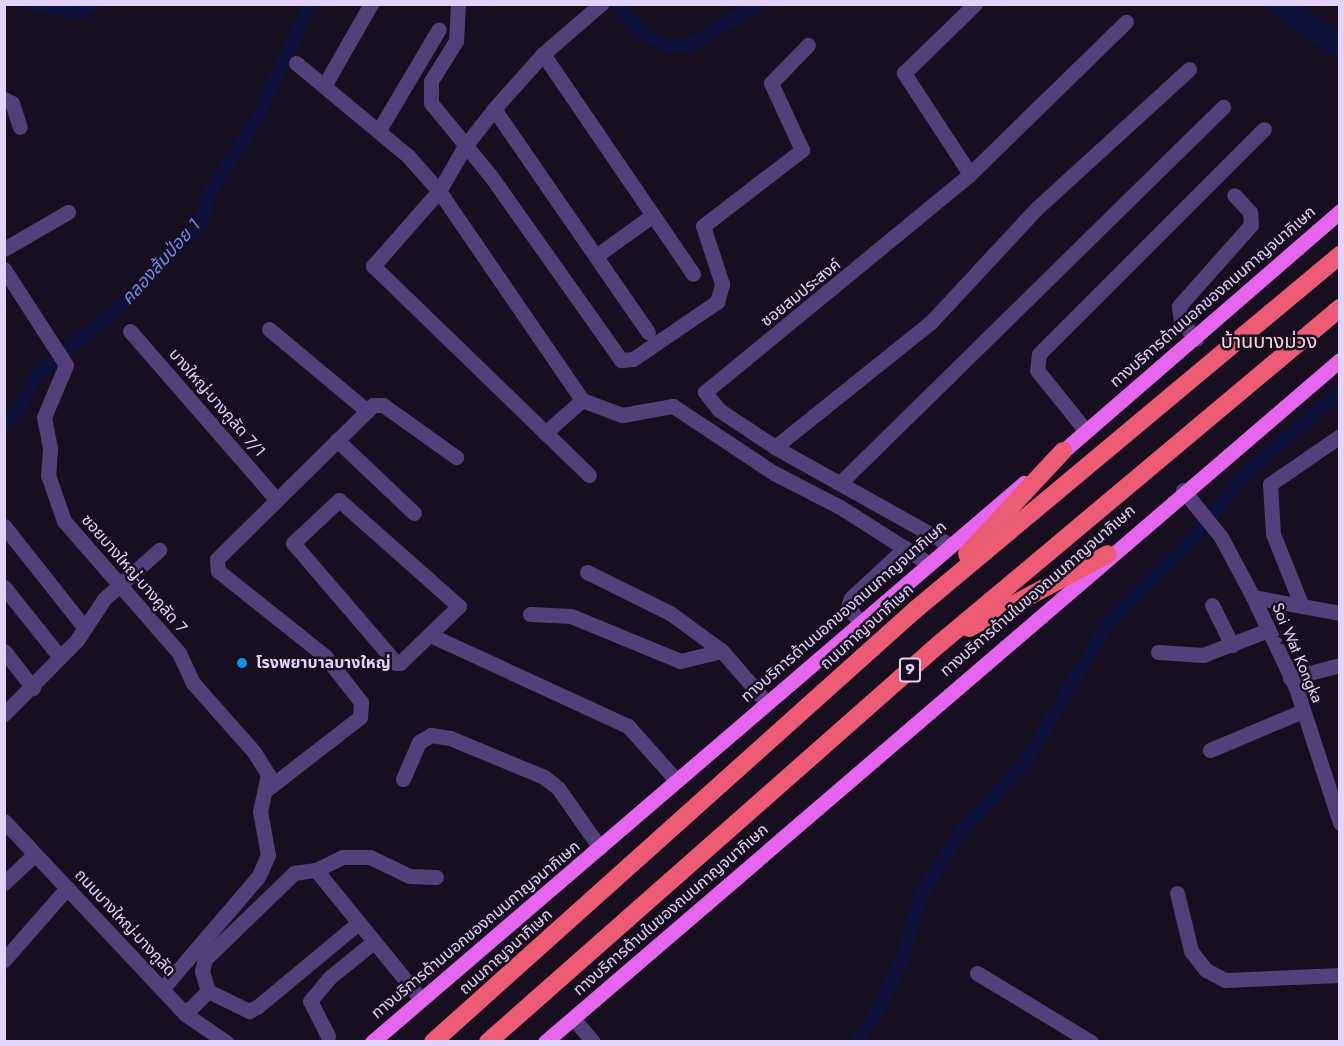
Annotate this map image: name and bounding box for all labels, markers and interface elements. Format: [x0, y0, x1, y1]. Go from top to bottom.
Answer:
street label: ทางบริการด้านนอกของถนนกาญจนาภิเษก [1106, 202, 1320, 392]
water label: คลองส้มป่อย 1 [117, 215, 205, 309]
street label: ซอยสมประสงค์ [757, 255, 845, 331]
district label: บ้านบางม่วง [1221, 329, 1317, 353]
street label: บางใหญ่-บางคูลัด 7/1 [165, 345, 269, 461]
street label: ทางบริการด้านในของถนนกาญจนาภิเษก [937, 501, 1139, 681]
street label: ซอยบางใหญ่-บางคูลัด 7 [77, 511, 191, 637]
street label: ทางบริการด้านนอกของถนนกาญจนาภิเษก [737, 517, 951, 707]
street label: ถนนกาญจนาภิเษก [816, 580, 918, 674]
street label: Soi Wat Kongka [1267, 600, 1327, 706]
place label: โรงพยาบาลบางใหญ่ [256, 653, 391, 673]
marker: โรงพยาบาลบางใหญ่ [233, 654, 251, 672]
road number: 9 [898, 658, 922, 682]
street label: ทางบริการด้านในของถนนกาญจนาภิเษก [570, 820, 772, 1000]
street label: ทางบริการด้านนอกของถนนกาญจนาภิเษก [368, 837, 584, 1023]
street label: ถนนบางใหญ่-บางคูลัด [70, 865, 180, 981]
street label: ถนนกาญจนาภิเษก [455, 905, 557, 999]

